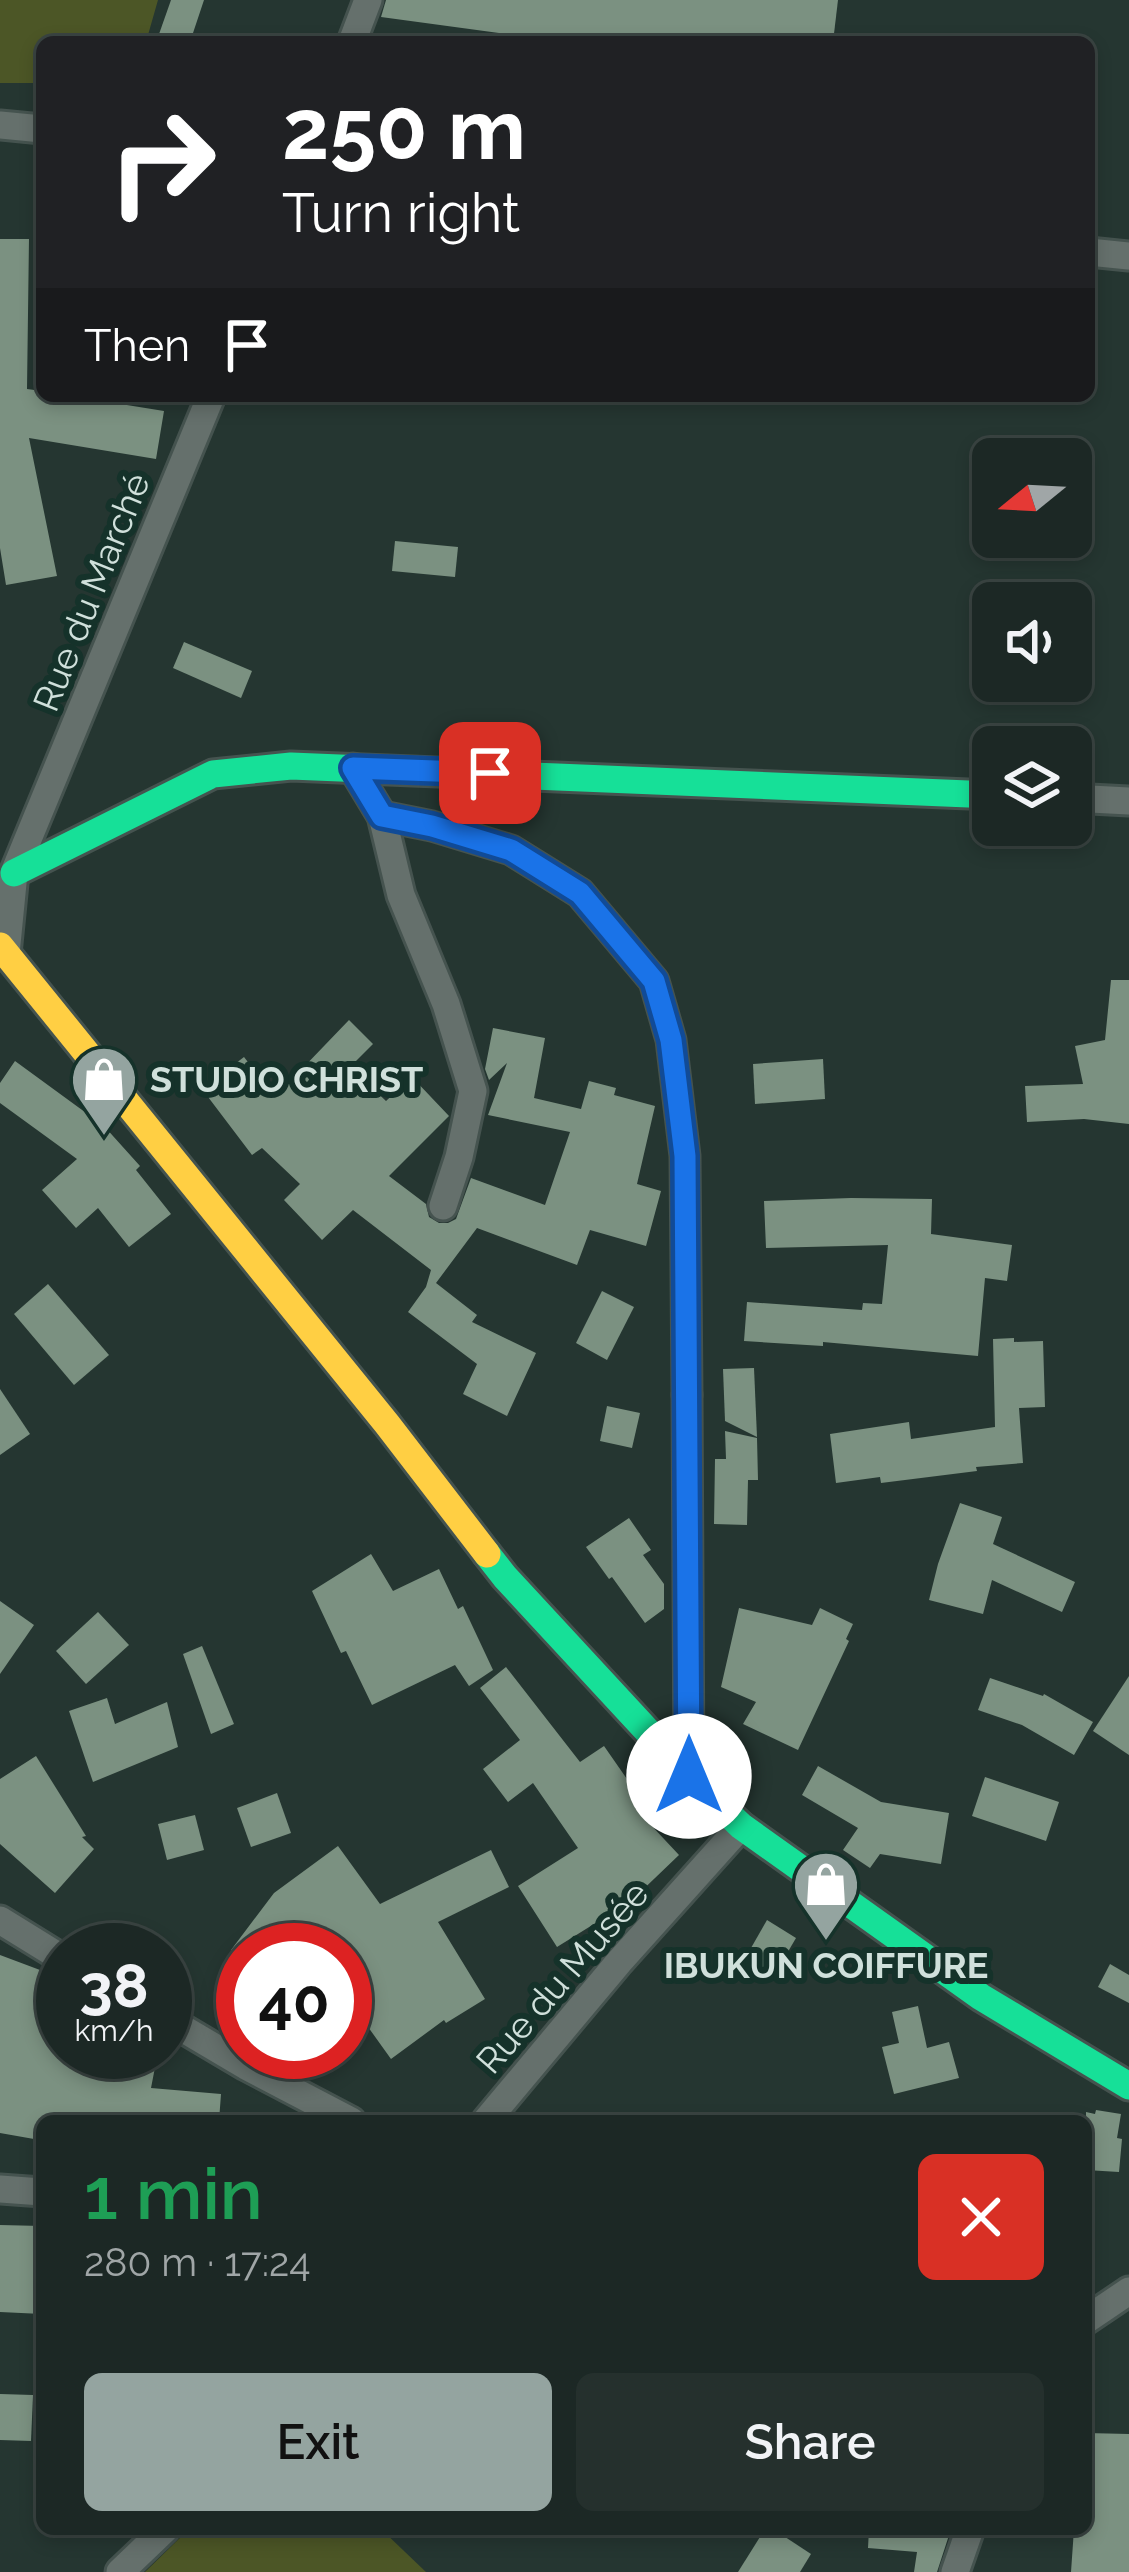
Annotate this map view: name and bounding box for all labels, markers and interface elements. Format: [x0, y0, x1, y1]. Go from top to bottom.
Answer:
text: 250 m [282, 80, 526, 179]
icon: right [84, 84, 240, 240]
text: Turn right [282, 181, 520, 245]
icon: arrive [214, 312, 280, 378]
text: Then [84, 319, 190, 372]
north arrow [972, 438, 1092, 558]
map controls [972, 438, 1092, 846]
street label: Rue du Marché [24, 467, 158, 717]
button: sound [972, 582, 1092, 702]
pin [439, 722, 541, 824]
button: layers [972, 726, 1092, 846]
icon: arrive [457, 740, 523, 806]
shop icon: STUDIO CHRIST [69, 1044, 139, 1138]
place label: STUDIO CHRIST [150, 1058, 423, 1100]
position arrow [626, 1713, 752, 1839]
shop icon: IBUKUN COIFFURE [791, 1849, 861, 1943]
street label: Rue du Musée [467, 1872, 657, 2082]
speed limit sign: 40 [216, 1923, 372, 2079]
place label: IBUKUN COIFFURE [664, 1944, 988, 1986]
text: 38 [79, 1951, 149, 2021]
text: km/h [74, 2013, 154, 2048]
text: 1 min [84, 2151, 263, 2236]
button: close [918, 2154, 1044, 2280]
text: 280 m · 17:24 [84, 2239, 311, 2285]
button: Exit [84, 2373, 552, 2511]
button: Share [576, 2373, 1044, 2511]

